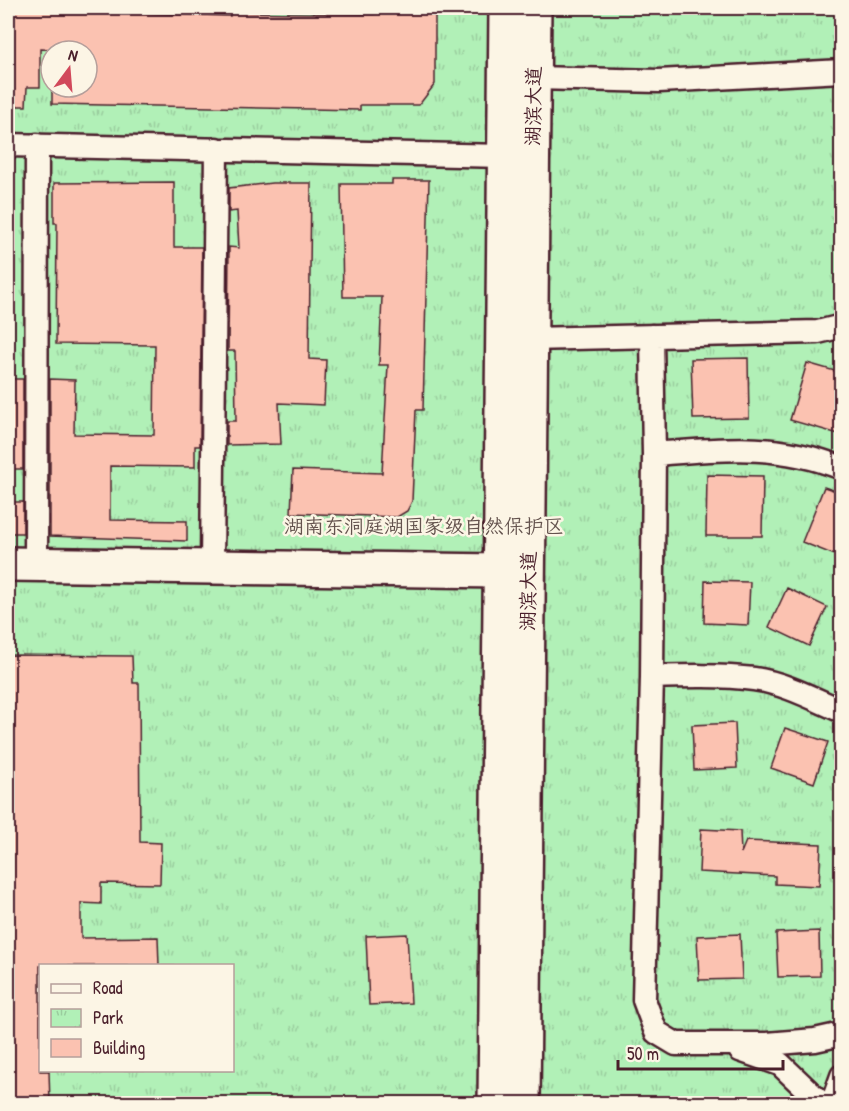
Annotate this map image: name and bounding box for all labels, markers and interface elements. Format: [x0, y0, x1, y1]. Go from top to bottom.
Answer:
north arrow [39, 39, 99, 99]
text: N [66, 43, 81, 66]
street label: 湖滨大道 [518, 66, 547, 146]
park label: 湖南东洞庭湖国家级自然保护区 [284, 512, 564, 539]
street label: 湖滨大道 [513, 551, 542, 631]
legend [39, 964, 234, 1072]
text: Road [93, 975, 123, 1000]
text: Park [93, 1005, 124, 1030]
scale bar [618, 1033, 783, 1071]
text: Building [93, 1035, 145, 1060]
text: 50 m [627, 1041, 659, 1066]

